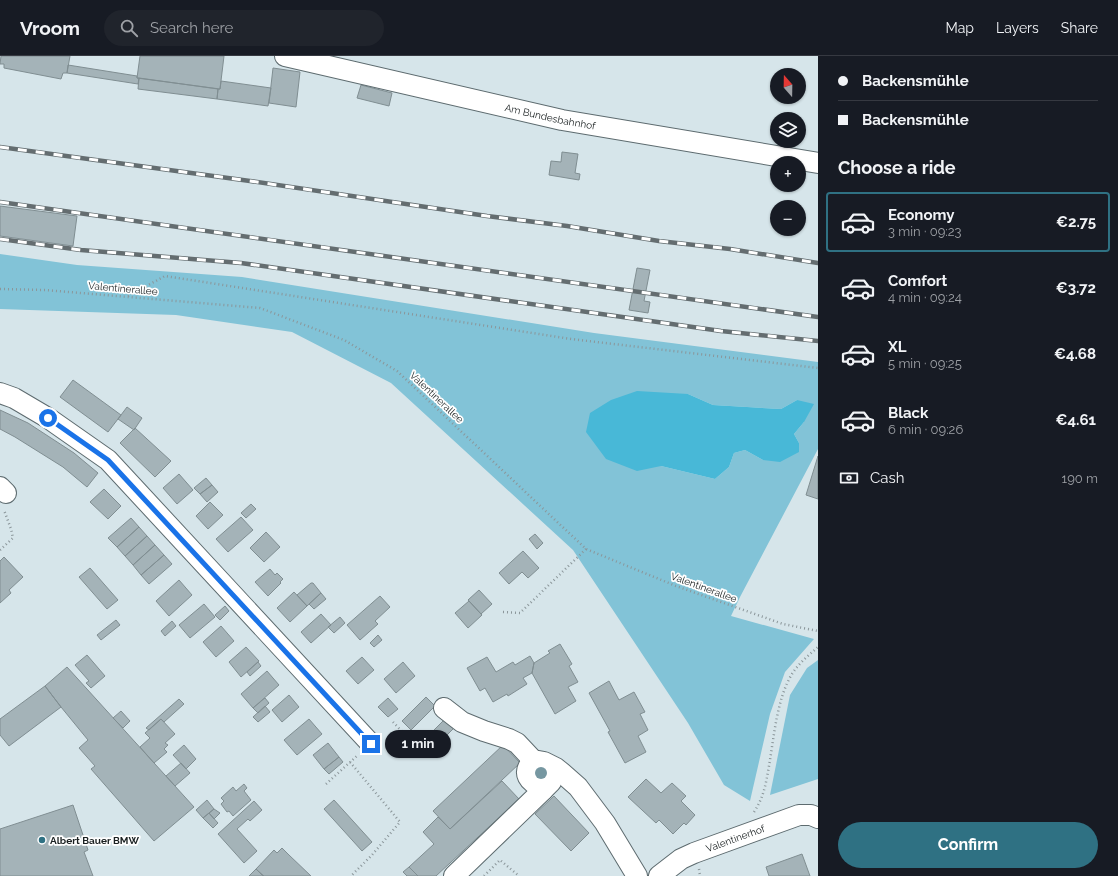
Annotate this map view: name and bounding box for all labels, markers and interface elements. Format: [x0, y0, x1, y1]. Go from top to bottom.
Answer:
search box [104, 10, 384, 46]
text: Vroom [20, 17, 80, 39]
icon: search [118, 17, 140, 39]
text: Search here [150, 19, 233, 37]
text: Map [946, 20, 974, 36]
text: Layers [996, 20, 1039, 36]
text: Share [1061, 20, 1098, 36]
north arrow [770, 68, 806, 104]
map controls [770, 68, 806, 236]
text: Backensmühle [862, 72, 969, 90]
street label: Am Bundesbahnhof [504, 102, 597, 132]
text: Backensmühle [862, 111, 969, 129]
button: layers [770, 112, 806, 148]
button: + [770, 156, 806, 192]
text: Choose a ride [838, 157, 956, 178]
button: − [770, 200, 806, 236]
icon: car [840, 204, 876, 240]
text: Economy [888, 206, 955, 224]
text: €2.75 [1056, 213, 1096, 231]
text: 3 min · 09:23 [888, 224, 961, 239]
icon: car [840, 270, 876, 306]
text: Comfort [888, 272, 947, 290]
text: €3.72 [1056, 279, 1096, 297]
street label: Valentinerallee [88, 280, 158, 297]
text: 4 min · 09:24 [888, 290, 962, 305]
icon: car [840, 336, 876, 372]
text: XL [888, 338, 906, 356]
text: €4.68 [1054, 345, 1096, 363]
text: 5 min · 09:25 [888, 356, 962, 371]
street label: Valentinerallee [408, 370, 466, 425]
icon: car [840, 402, 876, 438]
text: Black [888, 404, 928, 422]
route start [39, 409, 57, 427]
text: €4.61 [1056, 411, 1096, 429]
text: 6 min · 09:26 [888, 422, 963, 437]
icon: cash [838, 467, 860, 489]
text: Cash [870, 469, 904, 487]
text: 190 m [1062, 471, 1098, 486]
street label: Valentinerallee [669, 570, 738, 605]
callout: 1 min [385, 730, 451, 758]
route end [362, 735, 380, 753]
text: 1 min [402, 736, 434, 751]
button: Confirm [838, 822, 1098, 868]
street label: Valentinerhof [704, 823, 767, 854]
marker: Albert Bauer BMW [37, 835, 47, 845]
place label: Albert Bauer BMW [50, 835, 140, 846]

